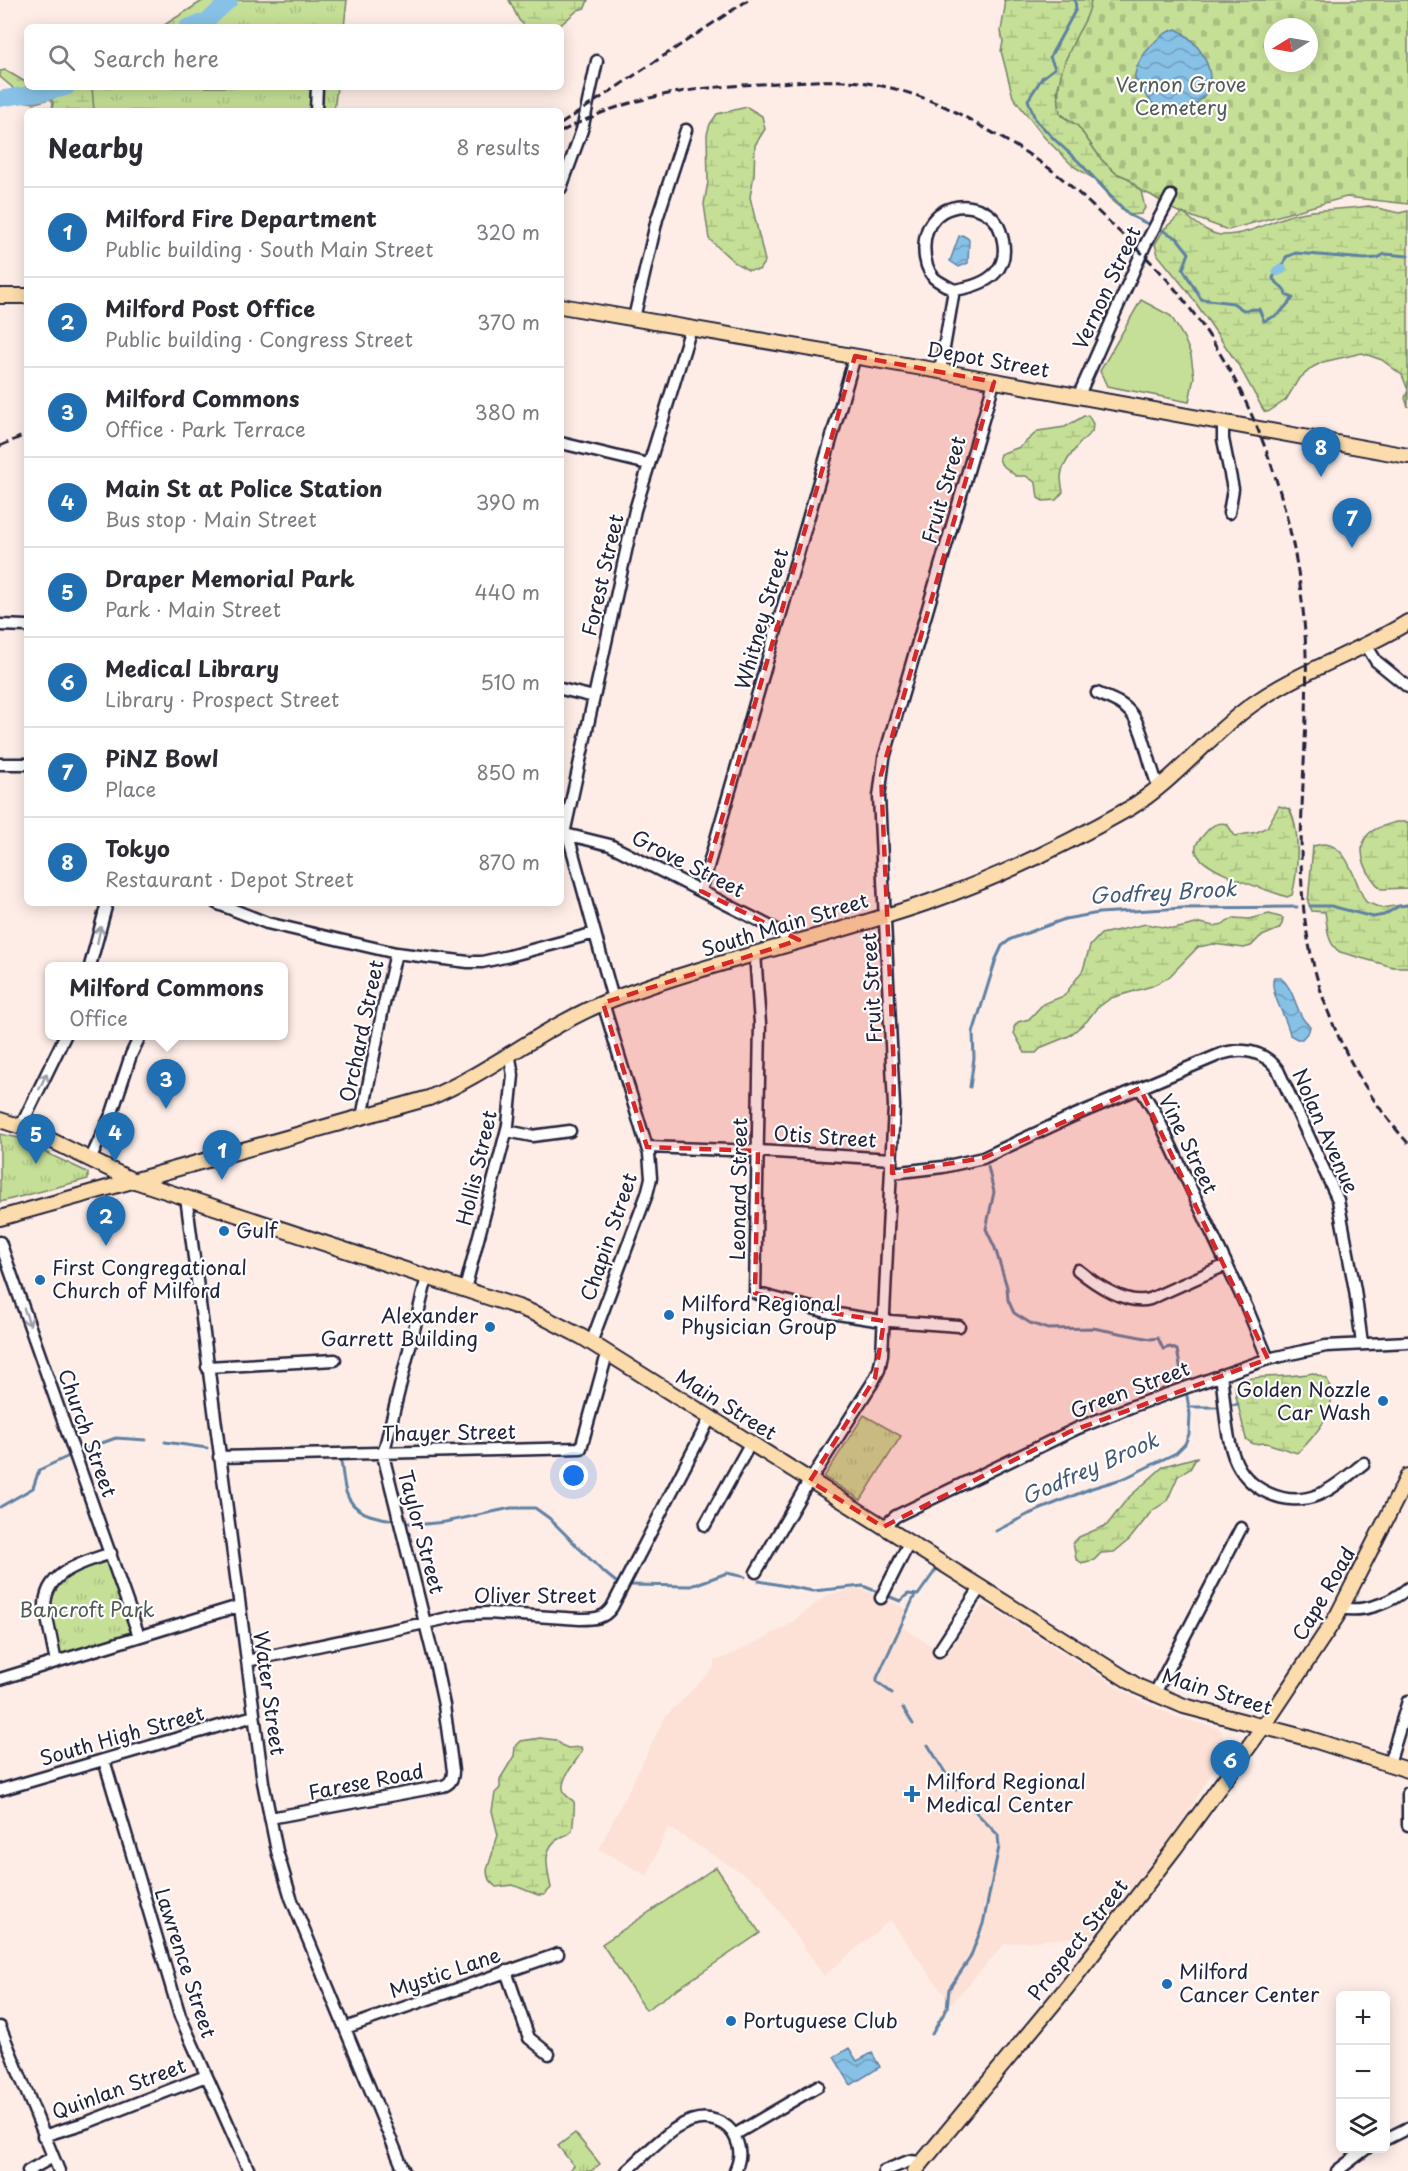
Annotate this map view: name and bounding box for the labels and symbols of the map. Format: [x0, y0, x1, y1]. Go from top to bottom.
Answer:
north arrow [1264, 18, 1318, 72]
park label: Vernon Grove Cemetery [1116, 69, 1246, 122]
street label: Vernon Street [1064, 221, 1148, 354]
street label: Depot Street [924, 333, 1052, 385]
pin: 8 [1302, 428, 1340, 477]
street label: Fruit Street [913, 432, 973, 547]
pin: 7 [1332, 498, 1372, 548]
street label: Forest Street [573, 511, 631, 639]
street label: Whitney Street [727, 545, 795, 693]
street label: Grove Street [627, 822, 750, 904]
water label: Godfrey Brook [1089, 871, 1238, 911]
street label: South Main Street [698, 884, 872, 964]
one-way arrow [94, 926, 106, 945]
street label: Fruit Street [853, 932, 889, 1044]
street label: Orchard Street [331, 957, 391, 1105]
pin: 3 [146, 1060, 186, 1109]
street label: Nolan Avenue [1285, 1063, 1367, 1198]
one-way arrow [38, 1072, 50, 1090]
street label: Vine Street [1152, 1088, 1226, 1199]
street label: Hollis Street [448, 1107, 504, 1228]
pin: 4 [96, 1112, 134, 1162]
pin: 5 [16, 1114, 56, 1164]
street label: Leonard Street [722, 1117, 754, 1261]
street label: Otis Street [773, 1117, 878, 1155]
pin: 1 [202, 1130, 242, 1180]
street label: Chapin Street [572, 1169, 644, 1305]
pin: 2 [86, 1196, 126, 1246]
place label: Gulf [236, 1215, 279, 1245]
marker: Gulf [217, 1224, 231, 1238]
place label: First Congregational Church of Milford [52, 1252, 247, 1305]
marker: First Congregational Church of Milford [33, 1273, 47, 1287]
place label: Milford Regional Physician Group [681, 1288, 841, 1341]
place label: Alexander Garrett Building [321, 1300, 479, 1353]
one-way arrow [22, 1307, 33, 1326]
marker: Milford Regional Physician Group [662, 1308, 676, 1322]
marker: Alexander Garrett Building [483, 1320, 497, 1334]
street label: Green Street [1066, 1353, 1194, 1426]
street label: Main Street [670, 1361, 783, 1447]
street label: Church Street [51, 1364, 125, 1501]
place label: Golden Nozzle Car Wash [1236, 1374, 1371, 1427]
marker: Golden Nozzle Car Wash [1376, 1394, 1390, 1408]
street label: Thayer Street [382, 1416, 516, 1448]
water label: Godfrey Brook [1015, 1422, 1164, 1512]
your location [559, 1461, 588, 1490]
street label: Taylor Street [391, 1466, 453, 1597]
street label: Cape Road [1284, 1541, 1362, 1646]
street label: Oliver Street [474, 1580, 596, 1610]
park label: Bancroft Park [19, 1594, 155, 1624]
street label: Water Street [246, 1629, 294, 1757]
street label: Main Street [1158, 1660, 1276, 1722]
street label: South High Street [36, 1697, 207, 1773]
pin: 6 [1210, 1740, 1250, 1790]
street label: Farese Road [306, 1755, 426, 1807]
place label: Milford Regional Medical Center [926, 1766, 1086, 1819]
marker: Milford Regional Medical Center [903, 1785, 921, 1803]
street label: Prospect Street [1020, 1872, 1134, 2007]
street label: Lawrence Street [148, 1884, 224, 2042]
street label: Mystic Lane [385, 1939, 504, 2005]
place label: Milford Cancer Center [1179, 1956, 1320, 2009]
marker: Milford Cancer Center [1160, 1977, 1174, 1991]
place label: Portuguese Club [743, 2005, 898, 2035]
marker: Portuguese Club [724, 2014, 738, 2028]
street label: Quinlan Street [47, 2050, 190, 2126]

